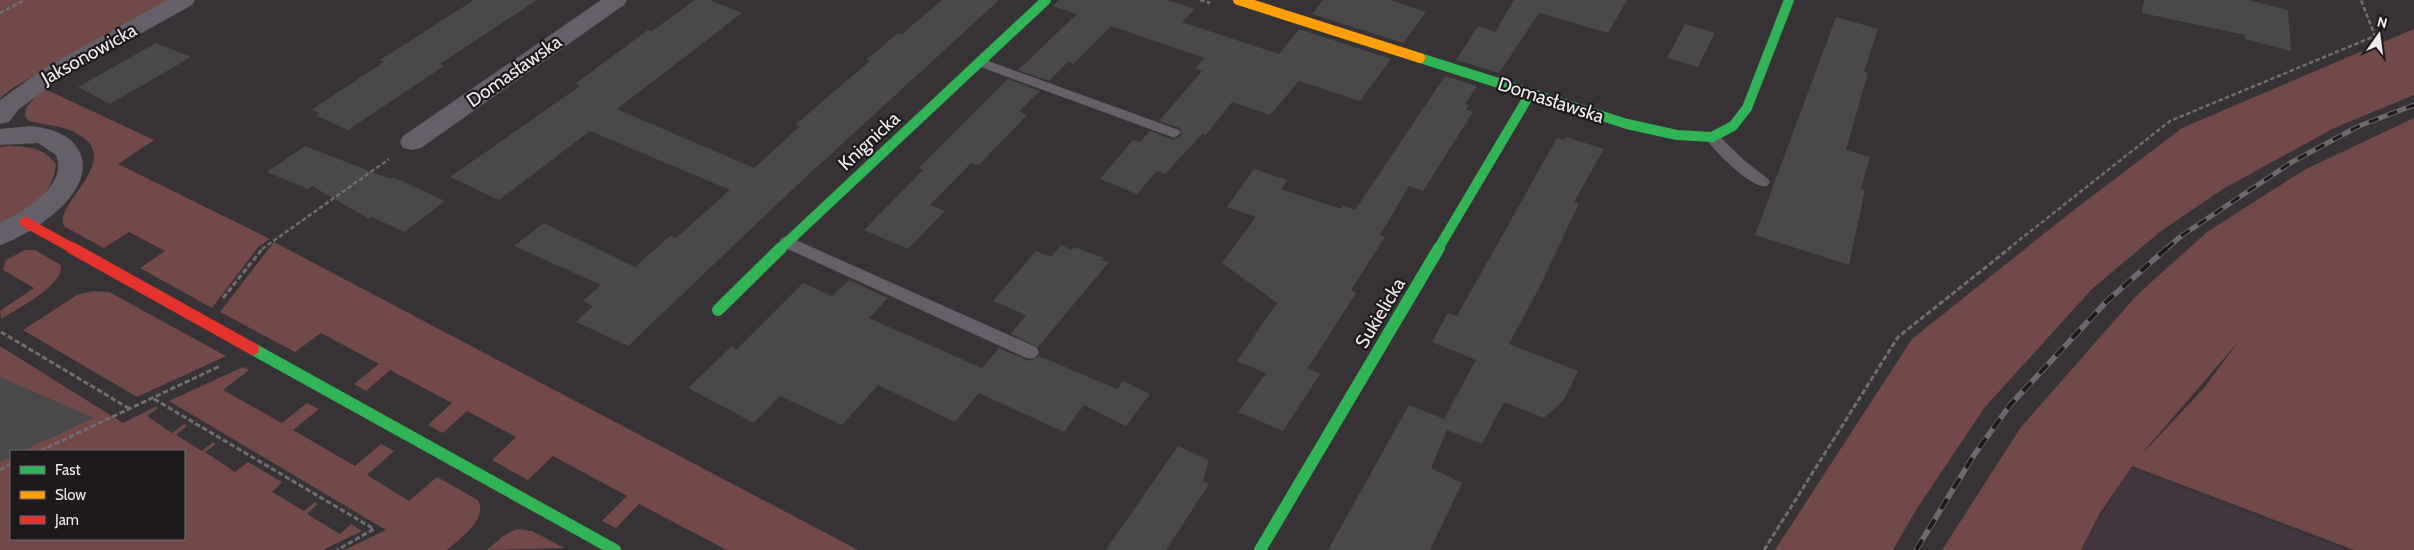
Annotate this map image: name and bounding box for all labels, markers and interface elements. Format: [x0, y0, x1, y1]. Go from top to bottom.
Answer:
north arrow [2354, 10, 2404, 60]
text: N [2375, 12, 2389, 32]
street label: Jaksonowicka [36, 18, 141, 90]
street label: Domasławska [462, 30, 566, 112]
street label: Domasławska [1495, 72, 1607, 128]
street label: Knignicka [833, 107, 905, 175]
street label: Sukielicka [1350, 274, 1410, 352]
legend [10, 450, 185, 540]
text: Fast [55, 461, 80, 479]
text: Slow [55, 486, 86, 504]
text: Jam [54, 511, 79, 529]

